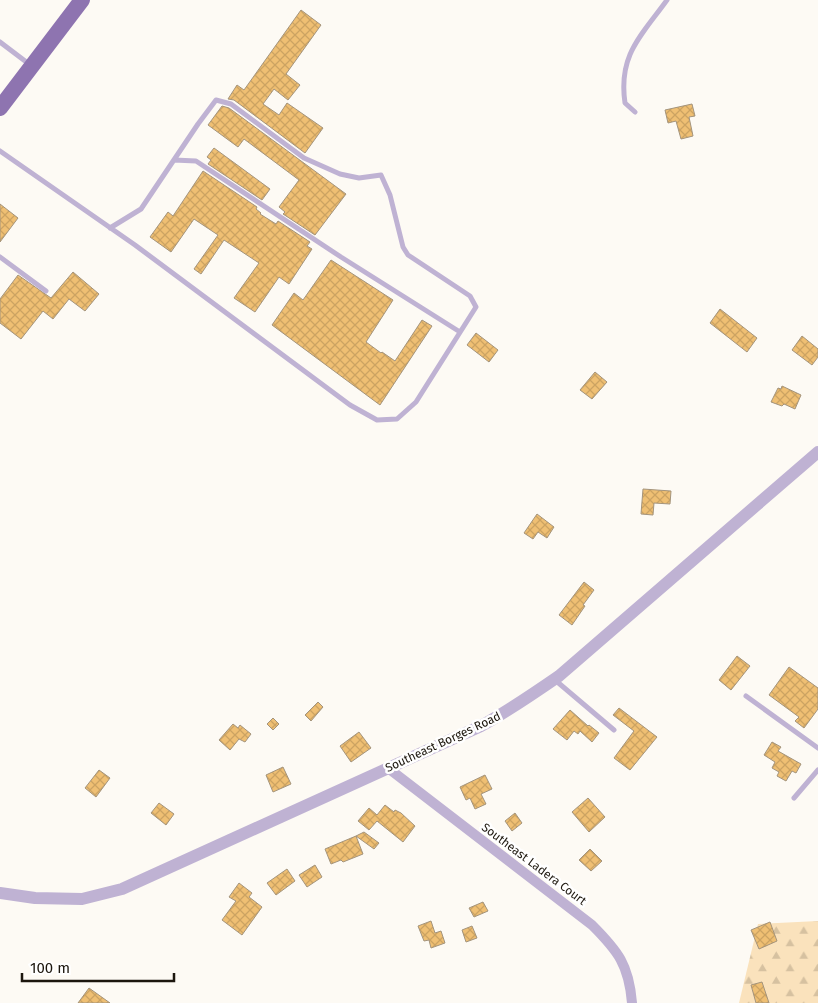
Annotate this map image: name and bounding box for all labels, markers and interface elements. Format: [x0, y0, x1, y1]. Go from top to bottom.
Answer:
street label: Southeast Borges Road [383, 709, 503, 775]
street label: Southeast Ladera Court [479, 820, 590, 908]
scale bar [22, 950, 175, 982]
text: 100 m [30, 959, 70, 977]

